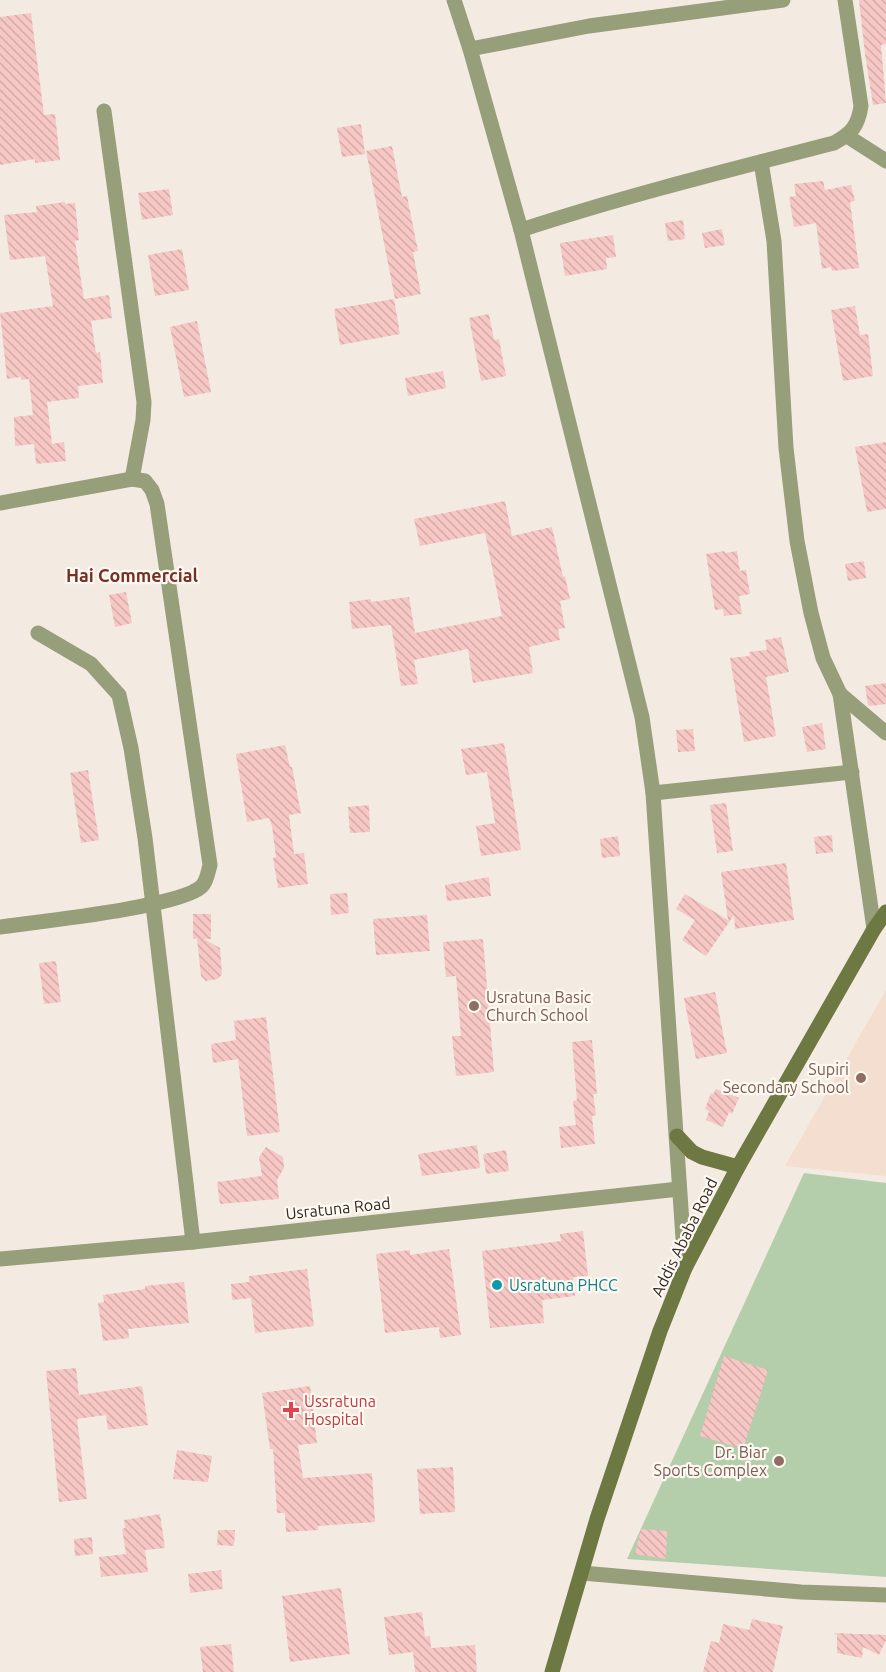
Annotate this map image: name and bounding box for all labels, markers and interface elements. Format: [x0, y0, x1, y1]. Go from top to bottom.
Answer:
district label: Hai Commercial [66, 565, 199, 585]
place label: Usratuna Basic Church School [486, 988, 592, 1024]
marker: Usratuna Basic Church School [467, 999, 481, 1013]
place label: Supiri Secondary School [723, 1060, 849, 1096]
marker: Supiri Secondary School [854, 1071, 868, 1085]
street label: Addis Ababa Road [647, 1175, 721, 1299]
street label: Usratuna Road [285, 1194, 391, 1222]
place label: Usratuna PHCC [509, 1276, 618, 1294]
marker: Usratuna PHCC [490, 1278, 504, 1292]
place label: Ussratuna Hospital [304, 1392, 376, 1428]
marker: Ussratuna Hospital [282, 1401, 300, 1419]
place label: Dr. Biar Sports Complex [654, 1443, 767, 1479]
marker: Dr. Biar Sports Complex [772, 1454, 786, 1468]

